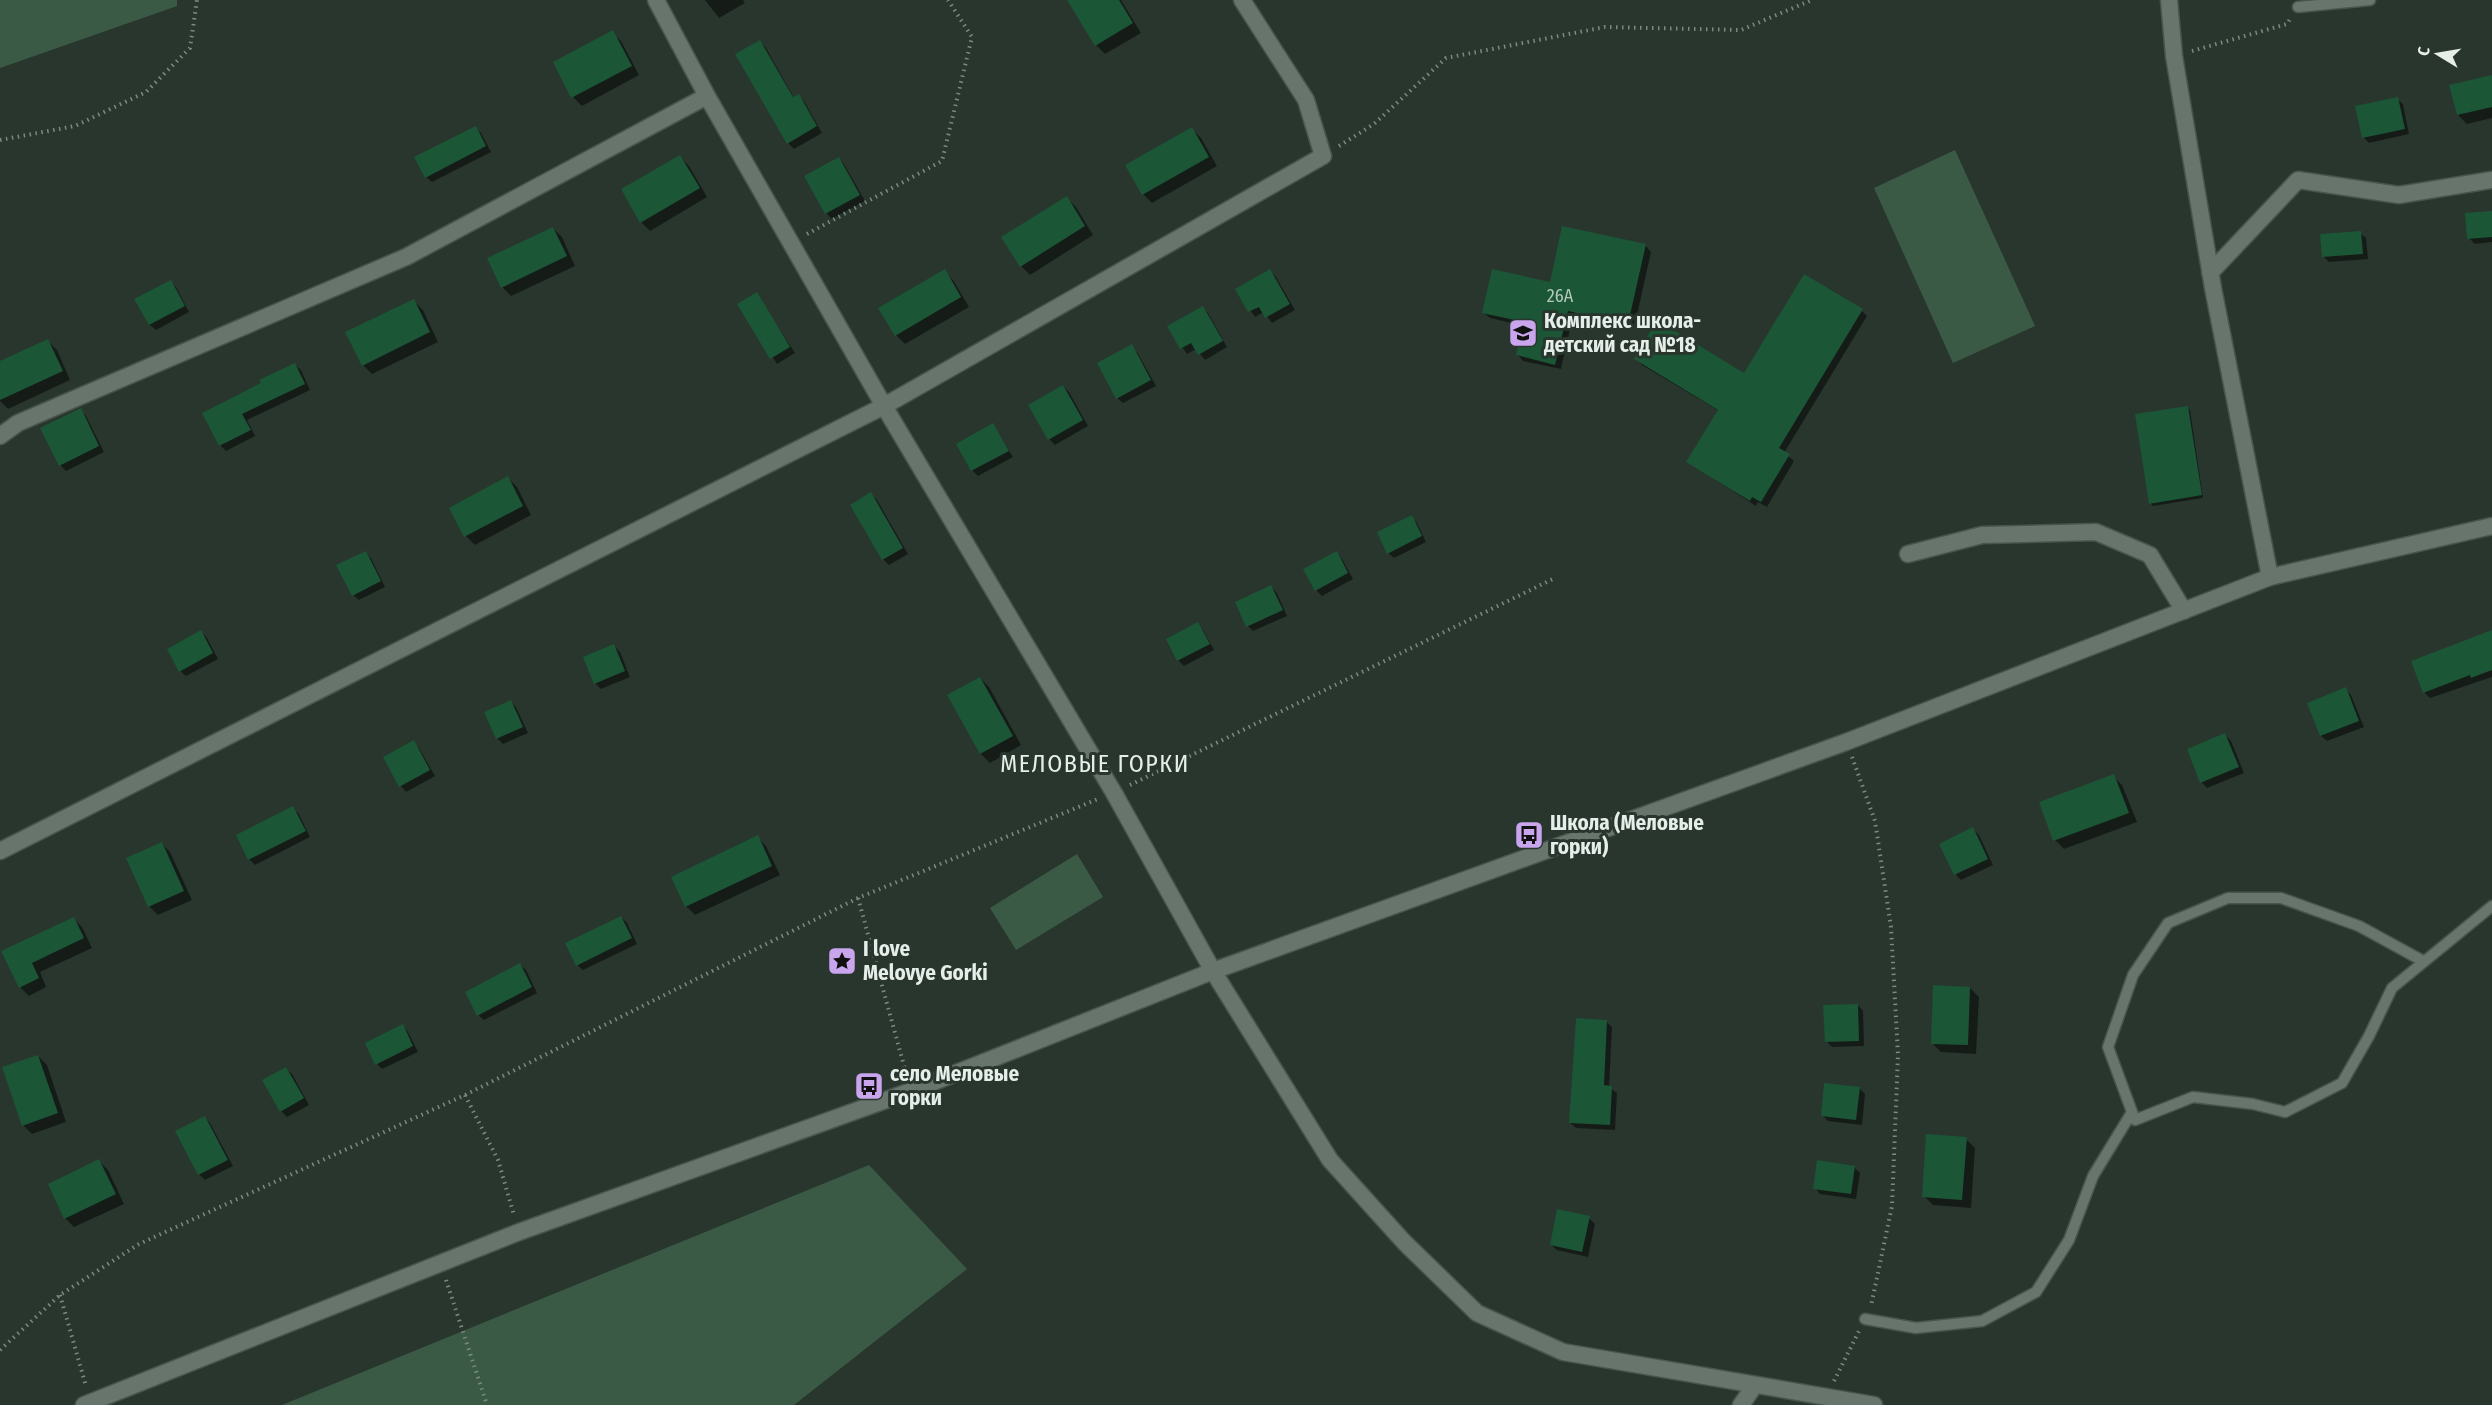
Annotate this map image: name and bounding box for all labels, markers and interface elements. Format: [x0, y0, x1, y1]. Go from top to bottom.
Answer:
north arrow [2408, 24, 2468, 84]
text: С [2414, 45, 2434, 57]
house number: 26А [1547, 285, 1574, 307]
place label: Комплекс школа- детский сад №18 [1543, 308, 1701, 358]
school or university icon: Комплекс школа- детский сад №18 [1507, 317, 1539, 349]
district label: МЕЛОВЫЕ ГОРКИ [1000, 750, 1190, 778]
place label: Школа (Меловые горки) [1550, 810, 1704, 860]
bus stop icon: Школа (Меловые горки) [1513, 819, 1545, 851]
place label: I love Melovye Gorki [863, 936, 988, 986]
place icon: I love Melovye Gorki [826, 945, 858, 977]
place label: село Меловые горки [890, 1061, 1019, 1111]
bus stop icon: село Меловые горки [853, 1070, 885, 1102]

